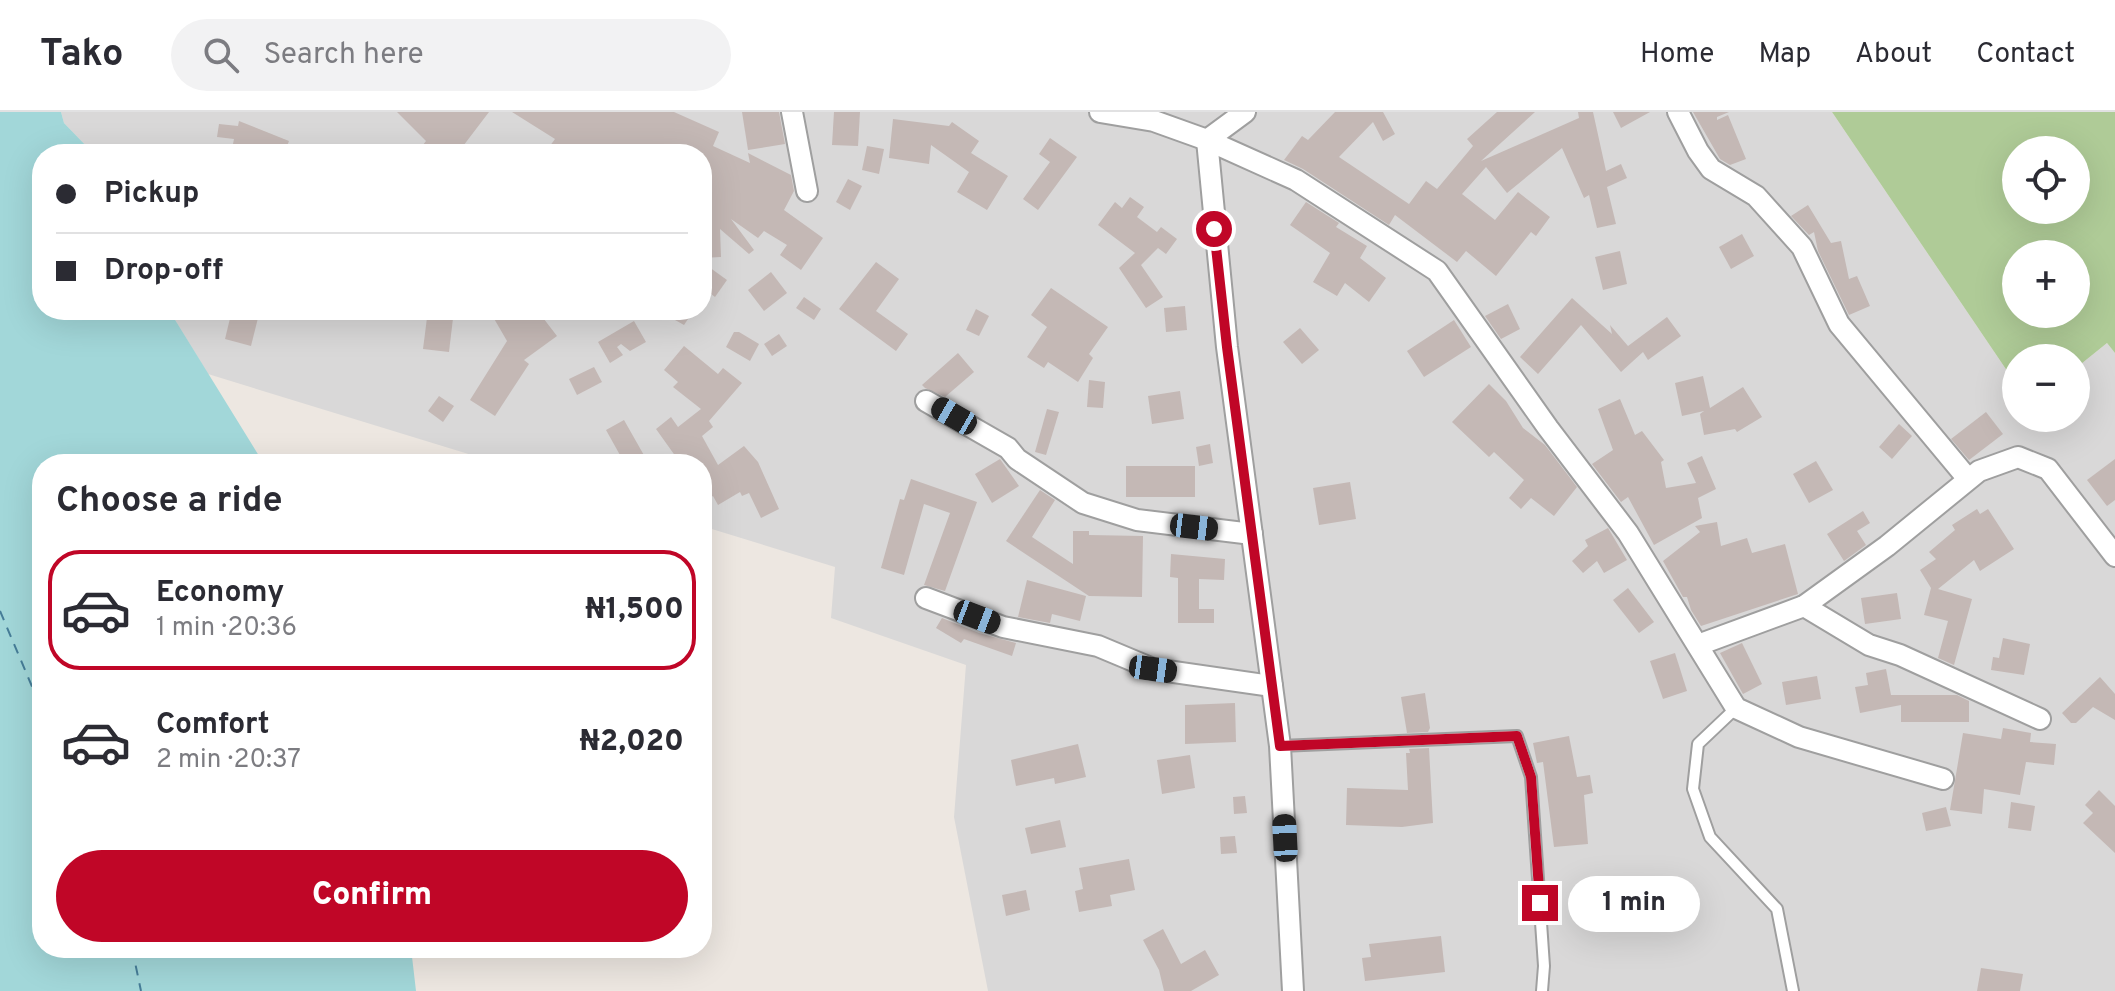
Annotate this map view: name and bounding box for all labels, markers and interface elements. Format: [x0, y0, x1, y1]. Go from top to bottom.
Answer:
search box [171, 19, 731, 91]
text: Tako [40, 31, 123, 80]
icon: search [199, 33, 243, 77]
text: Search here [263, 37, 424, 74]
text: Home [1640, 37, 1714, 73]
text: Map [1758, 37, 1811, 73]
text: About [1855, 37, 1932, 73]
text: Contact [1976, 37, 2075, 73]
map controls [2002, 136, 2090, 432]
button: locate [2002, 136, 2090, 224]
text: Pickup [104, 176, 199, 213]
route start [1196, 211, 1232, 247]
button: + [2002, 240, 2090, 328]
text: Drop-off [104, 253, 223, 290]
button: − [2002, 344, 2090, 432]
car [927, 394, 981, 438]
text: Choose a ride [56, 479, 282, 525]
car [1169, 512, 1219, 542]
icon: car [60, 574, 132, 646]
text: Economy [156, 575, 284, 612]
text: ₦1,500 [585, 592, 684, 629]
car [950, 597, 1004, 637]
text: 1 min · 20:36 [156, 612, 297, 645]
car [1128, 654, 1178, 684]
icon: car [60, 706, 132, 778]
text: Comfort [156, 707, 269, 744]
text: ₦2,020 [579, 724, 684, 761]
text: 2 min · 20:37 [156, 744, 301, 777]
car [1272, 813, 1298, 863]
button: Confirm [56, 850, 688, 942]
callout: 1 min [1568, 875, 1700, 931]
route end [1522, 885, 1558, 921]
text: 1 min [1602, 887, 1666, 920]

